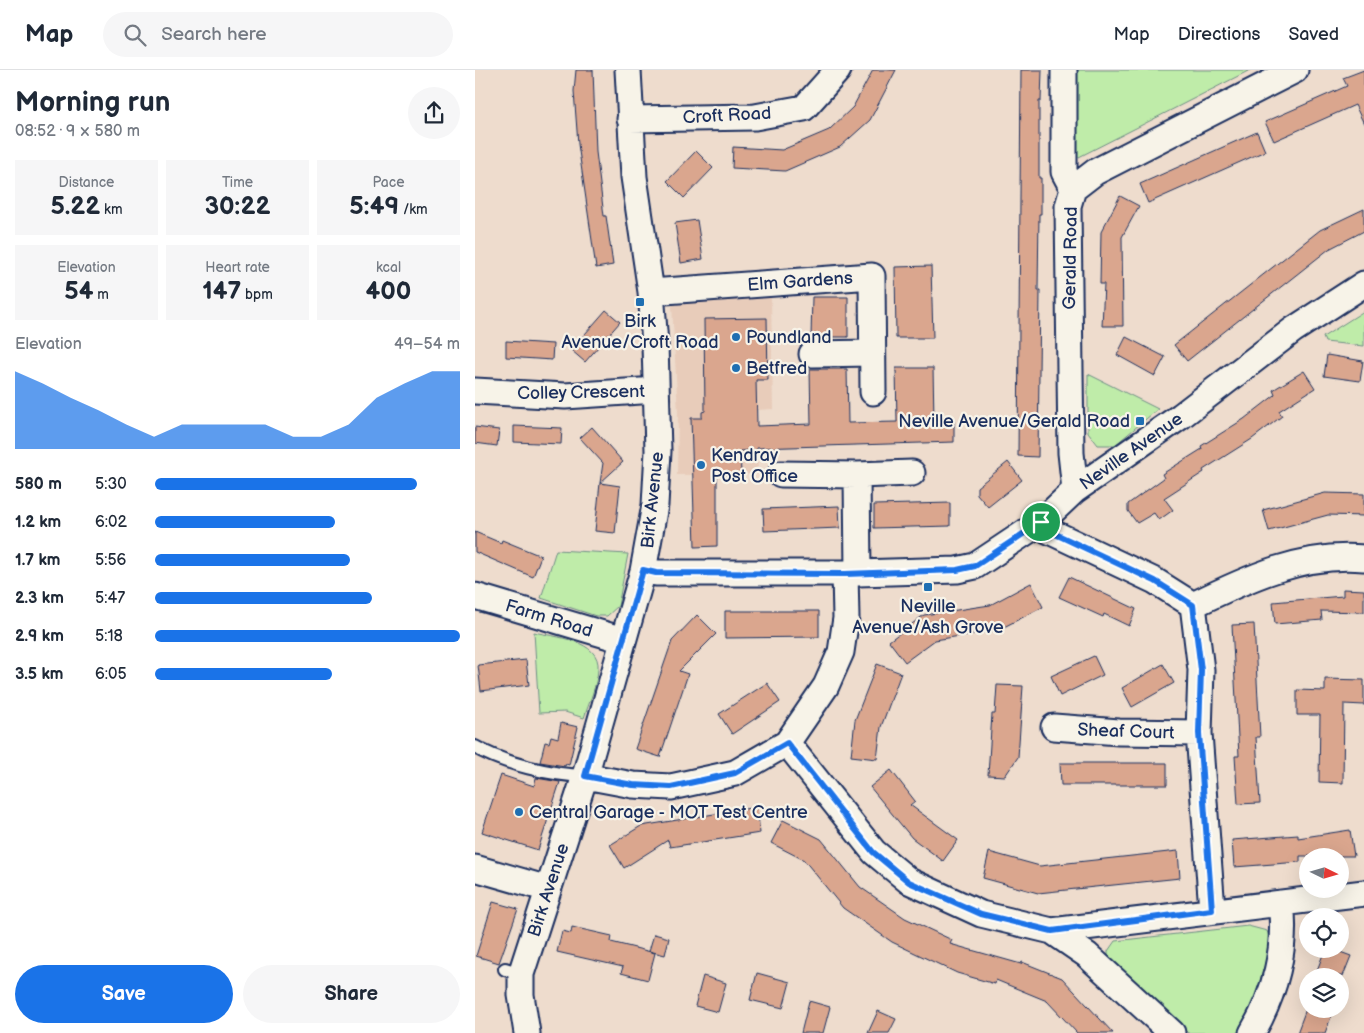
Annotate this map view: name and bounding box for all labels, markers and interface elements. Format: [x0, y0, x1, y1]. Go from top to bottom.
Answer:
search box [103, 12, 453, 57]
text: Map [25, 20, 73, 49]
icon: search [121, 21, 149, 49]
text: Search here [161, 23, 267, 46]
text: Map [1114, 24, 1150, 45]
text: Directions [1178, 24, 1260, 45]
text: Saved [1288, 24, 1339, 45]
text: Morning run [15, 86, 170, 119]
button: share [408, 87, 460, 139]
street label: Croft Road [682, 103, 772, 128]
text: 08:52 · 9 × 580 m [15, 122, 140, 141]
text: Distance [59, 174, 114, 191]
text: Time [222, 174, 253, 191]
text: Pace [373, 174, 404, 191]
text: 5.22 [50, 191, 100, 222]
text: 30:22 [204, 191, 271, 222]
text: 5:49 [349, 191, 399, 222]
text: km [100, 201, 123, 218]
text: /km [399, 201, 428, 218]
street label: Gerald Road [1059, 206, 1082, 310]
text: Elevation [57, 259, 116, 276]
text: Heart rate [205, 259, 270, 276]
text: kcal [376, 259, 401, 276]
street label: Elm Gardens [747, 267, 853, 296]
text: 54 [64, 276, 93, 307]
text: 147 [202, 276, 241, 307]
text: 400 [366, 276, 411, 307]
text: m [93, 286, 109, 303]
text: bpm [241, 286, 273, 303]
marker: Birk Avenue/Croft Road [634, 296, 646, 308]
place label: Birk Avenue/Croft Road [562, 311, 718, 353]
place label: Poundland [746, 327, 832, 348]
marker: Poundland [730, 331, 742, 343]
text: Elevation [15, 335, 82, 354]
text: 49–54 m [394, 335, 460, 354]
place label: Betfred [746, 358, 807, 379]
marker: Betfred [730, 362, 742, 374]
street label: Colley Crescent [517, 381, 645, 404]
street label: Neville Avenue [1076, 408, 1187, 495]
place label: Neville Avenue/Gerald Road [898, 411, 1130, 432]
marker: Neville Avenue/Gerald Road [1134, 415, 1146, 427]
place label: Kendray Post Office [711, 445, 798, 487]
street label: Birk Avenue [637, 450, 668, 549]
marker: Kendray Post Office [695, 459, 707, 471]
text: 580 m [15, 475, 62, 494]
text: 5:30 [95, 475, 127, 494]
pin [1020, 501, 1062, 543]
icon: arrive [1027, 508, 1055, 536]
text: 1.2 km [15, 513, 61, 532]
text: 6:02 [95, 513, 127, 532]
text: 1.7 km [15, 551, 60, 570]
text: 5:56 [95, 551, 126, 570]
marker: Neville Avenue/Ash Grove [922, 581, 934, 593]
text: 2.3 km [15, 589, 64, 608]
text: 5:47 [95, 589, 125, 608]
street label: Farm Road [503, 595, 595, 642]
place label: Neville Avenue/Ash Grove [852, 596, 1004, 638]
text: 2.9 km [15, 627, 64, 646]
text: 5:18 [95, 627, 123, 646]
text: 3.5 km [15, 665, 63, 684]
text: 6:05 [95, 665, 127, 684]
street label: Sheaf Court [1077, 719, 1175, 744]
place label: Central Garage - MOT Test Centre [529, 802, 808, 823]
marker: Central Garage - MOT Test Centre [513, 806, 525, 818]
street label: Birk Avenue [523, 840, 574, 940]
north arrow [1299, 848, 1349, 898]
map controls [1299, 848, 1349, 1018]
button: locate [1299, 908, 1349, 958]
button: Save [15, 965, 233, 1023]
button: Share [243, 965, 460, 1023]
button: layers [1299, 968, 1349, 1018]

